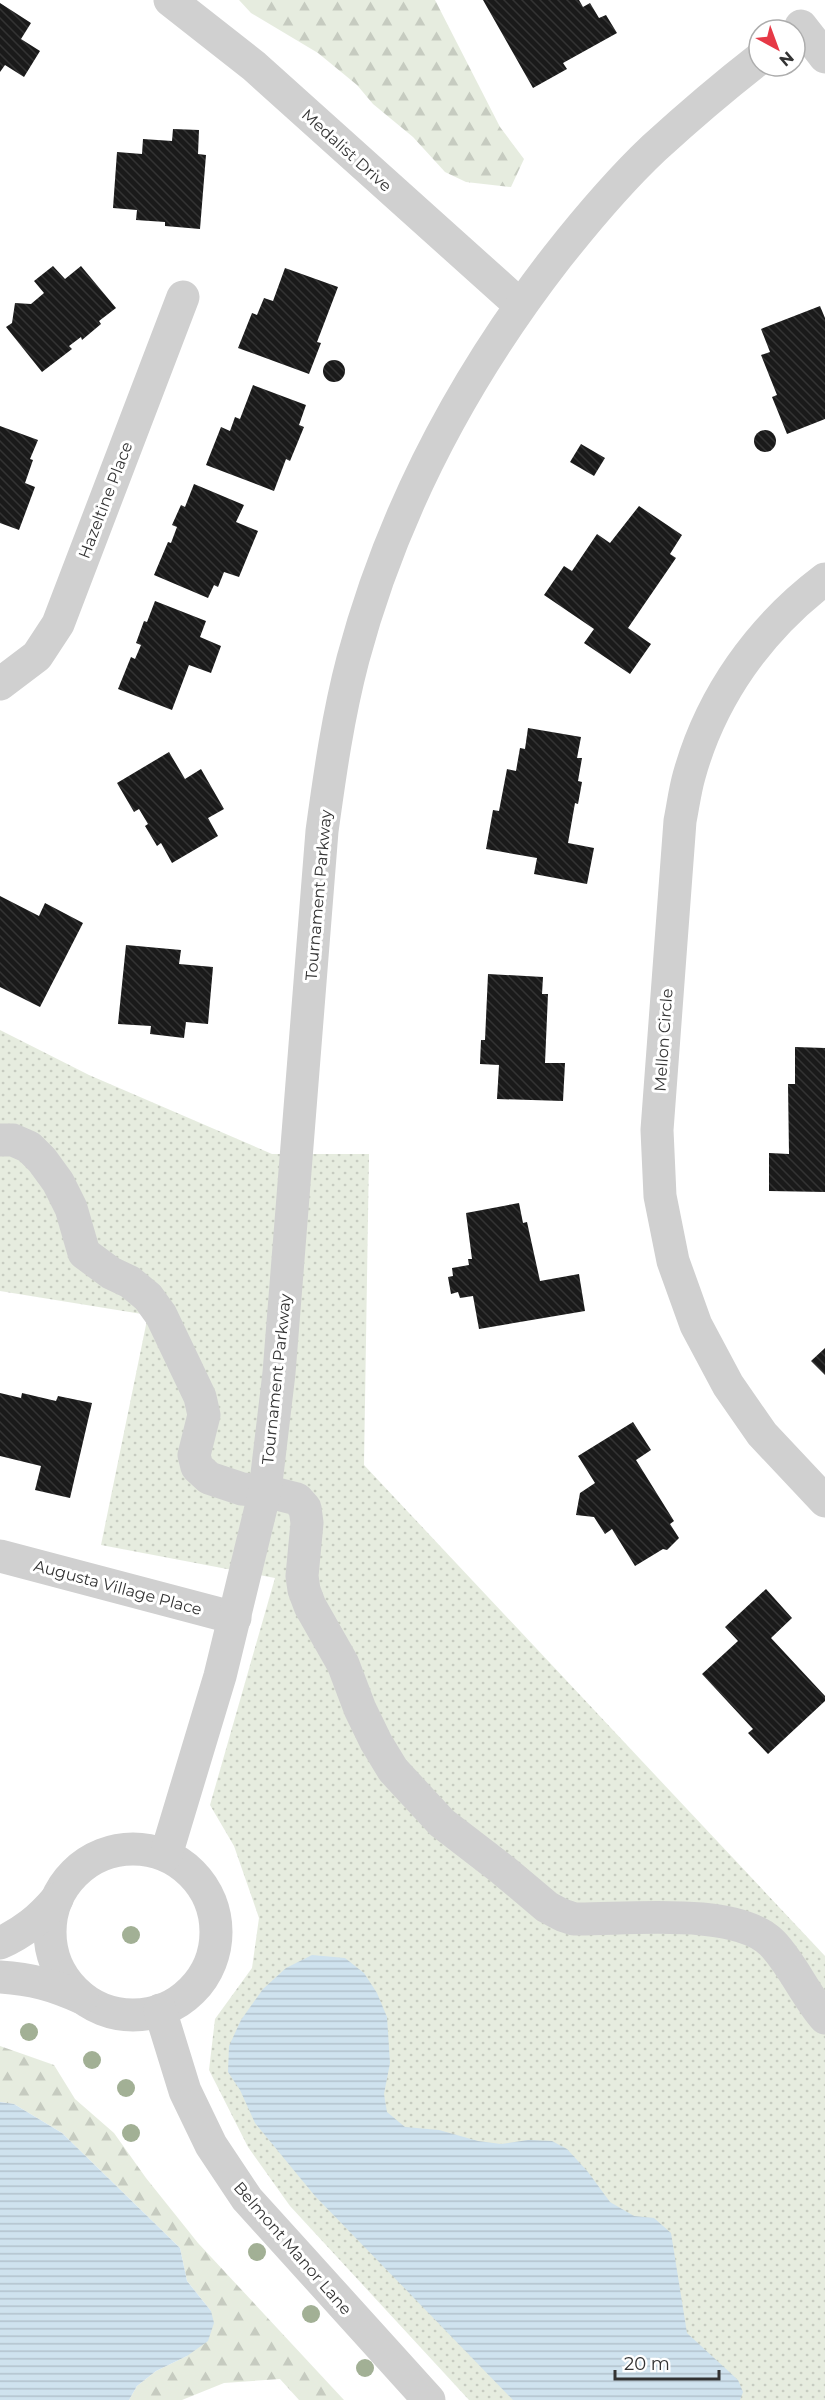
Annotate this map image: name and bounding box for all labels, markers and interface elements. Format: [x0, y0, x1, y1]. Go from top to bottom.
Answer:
north arrow [747, 18, 807, 78]
text: N [775, 48, 798, 70]
street label: Medalist Drive [298, 105, 395, 196]
street label: Hazeltine Place [74, 439, 136, 561]
street label: Tournament Parkway [302, 808, 335, 981]
street label: Mellon Circle [650, 988, 677, 1092]
street label: Tournament Parkway [258, 1292, 295, 1465]
street label: Augusta Village Place [32, 1556, 204, 1619]
street label: Belmont Manor Lane [230, 2178, 356, 2319]
scale bar [615, 2343, 718, 2381]
text: 20 m [624, 2353, 670, 2375]

